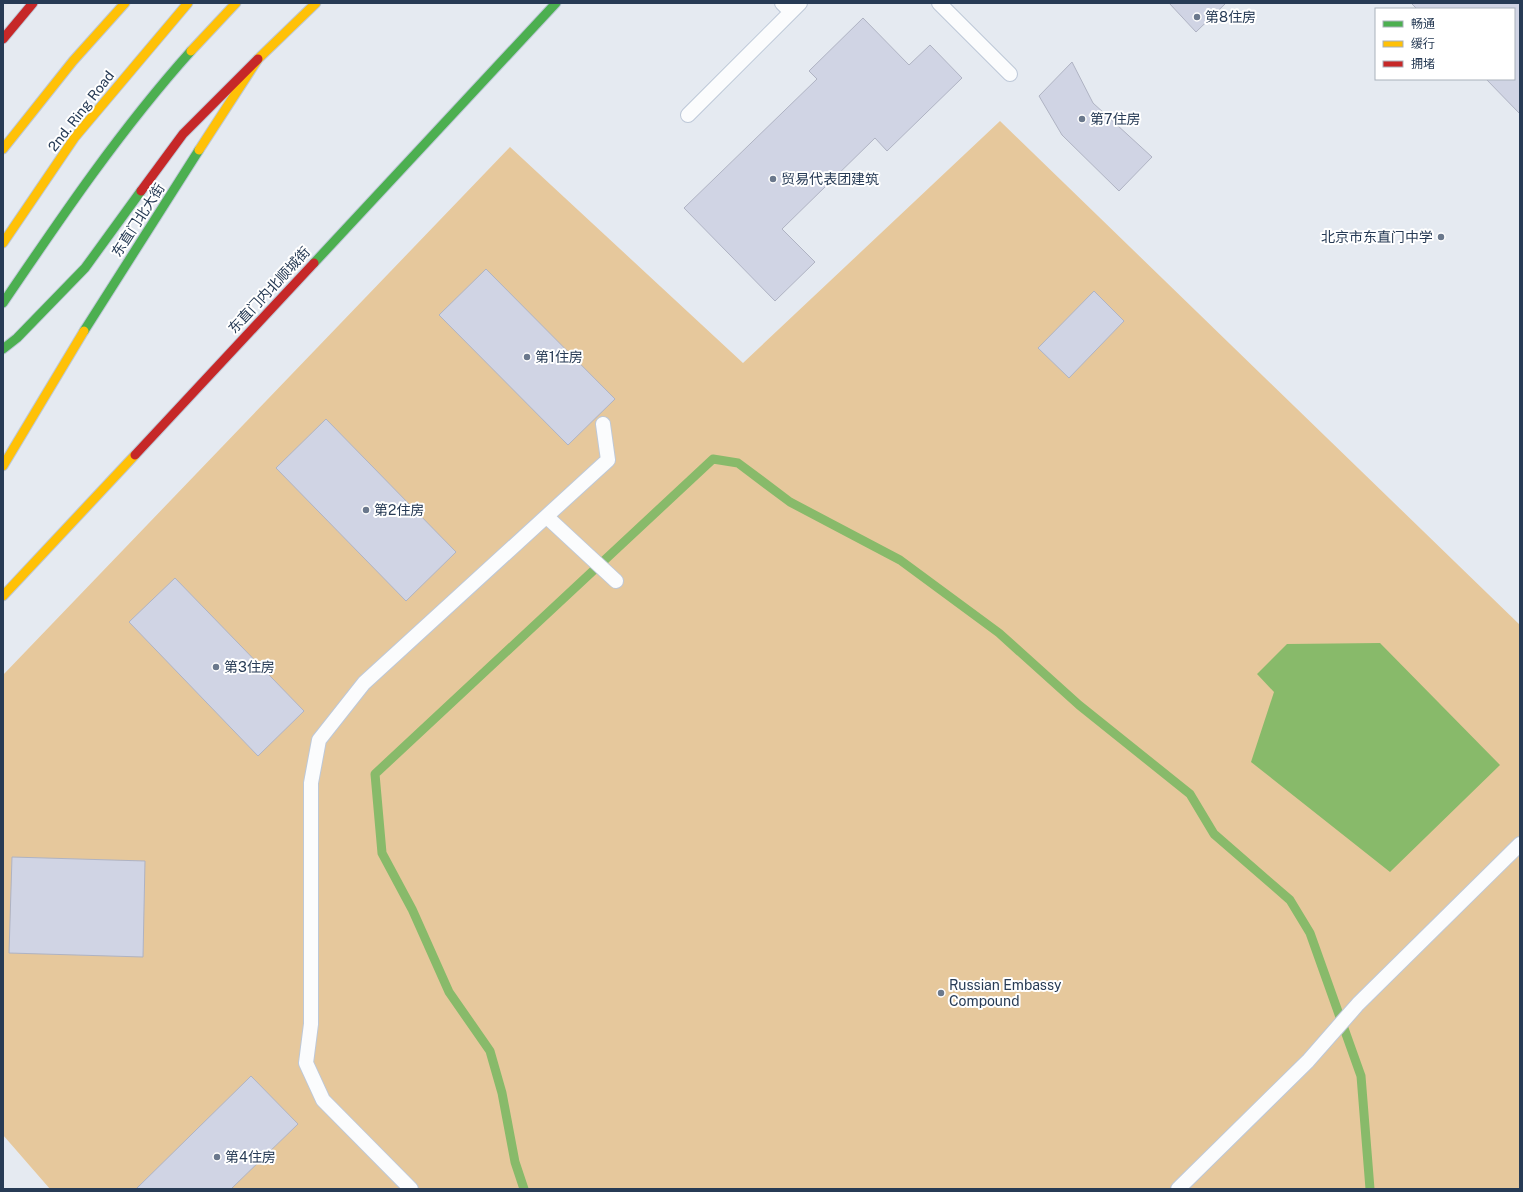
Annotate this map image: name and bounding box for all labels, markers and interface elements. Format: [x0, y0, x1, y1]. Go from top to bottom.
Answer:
legend [1375, 8, 1515, 80]
place label: 第8住房 [1205, 9, 1256, 25]
marker: 第8住房 [1192, 12, 1202, 22]
text: 畅通 [1411, 17, 1435, 31]
text: 缓行 [1411, 37, 1435, 51]
text: 拥堵 [1411, 57, 1435, 71]
street label: 2nd. Ring Road [45, 68, 117, 154]
place label: 第7住房 [1090, 111, 1140, 127]
marker: 第7住房 [1077, 114, 1087, 124]
place label: 贸易代表团建筑 [781, 171, 879, 187]
marker: 贸易代表团建筑 [768, 174, 778, 184]
street label: 东直门北大街 [108, 180, 168, 260]
place label: 北京市东直门中学 [1321, 229, 1433, 245]
marker: 北京市东直门中学 [1436, 232, 1446, 242]
street label: 东直门内北顺城街 [225, 244, 313, 336]
place label: 第1住房 [535, 349, 583, 365]
marker: 第1住房 [522, 352, 532, 362]
place label: 第2住房 [374, 502, 424, 518]
marker: 第2住房 [361, 505, 371, 515]
place label: 第3住房 [224, 659, 275, 675]
marker: 第3住房 [211, 662, 221, 672]
place label: Russian Embassy Compound [949, 977, 1062, 1009]
marker: Russian Embassy Compound [936, 988, 946, 998]
place label: 第4住房 [225, 1149, 276, 1165]
marker: 第4住房 [212, 1152, 222, 1162]

